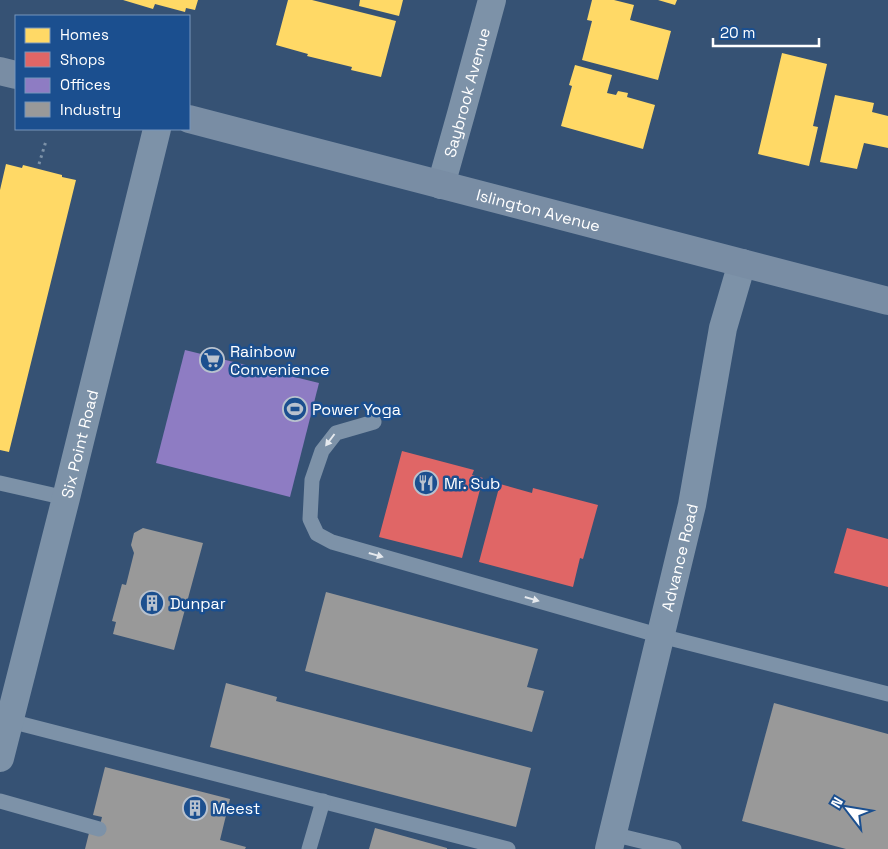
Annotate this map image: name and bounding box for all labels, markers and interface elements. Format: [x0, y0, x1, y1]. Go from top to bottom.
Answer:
legend [15, 15, 190, 130]
scale bar [713, 15, 819, 47]
text: 20 m [720, 23, 755, 42]
text: Homes [60, 25, 109, 44]
street label: Saybrook Avenue [439, 25, 495, 160]
text: Shops [60, 50, 105, 69]
text: Offices [60, 75, 111, 94]
text: Industry [60, 100, 121, 119]
street label: Islington Avenue [474, 184, 603, 237]
place label: Rainbow Convenience [230, 341, 330, 380]
supermarket icon: Rainbow Convenience [199, 347, 225, 373]
street label: Six Point Road [56, 388, 103, 500]
sports icon: Power Yoga [282, 396, 308, 422]
place label: Power Yoga [312, 399, 401, 420]
one-way arrow [325, 433, 335, 447]
restaurant icon: Mr. Sub [413, 470, 439, 496]
place label: Mr. Sub [444, 473, 500, 494]
street label: Advance Road [657, 501, 703, 614]
one-way arrow [369, 551, 384, 559]
building icon: Dunpar [139, 590, 165, 616]
place label: Dunpar [170, 593, 226, 614]
one-way arrow [525, 596, 540, 604]
north arrow [823, 784, 873, 834]
text: N [827, 794, 847, 811]
building icon: Meest [182, 795, 208, 821]
place label: Meest [212, 798, 260, 819]

